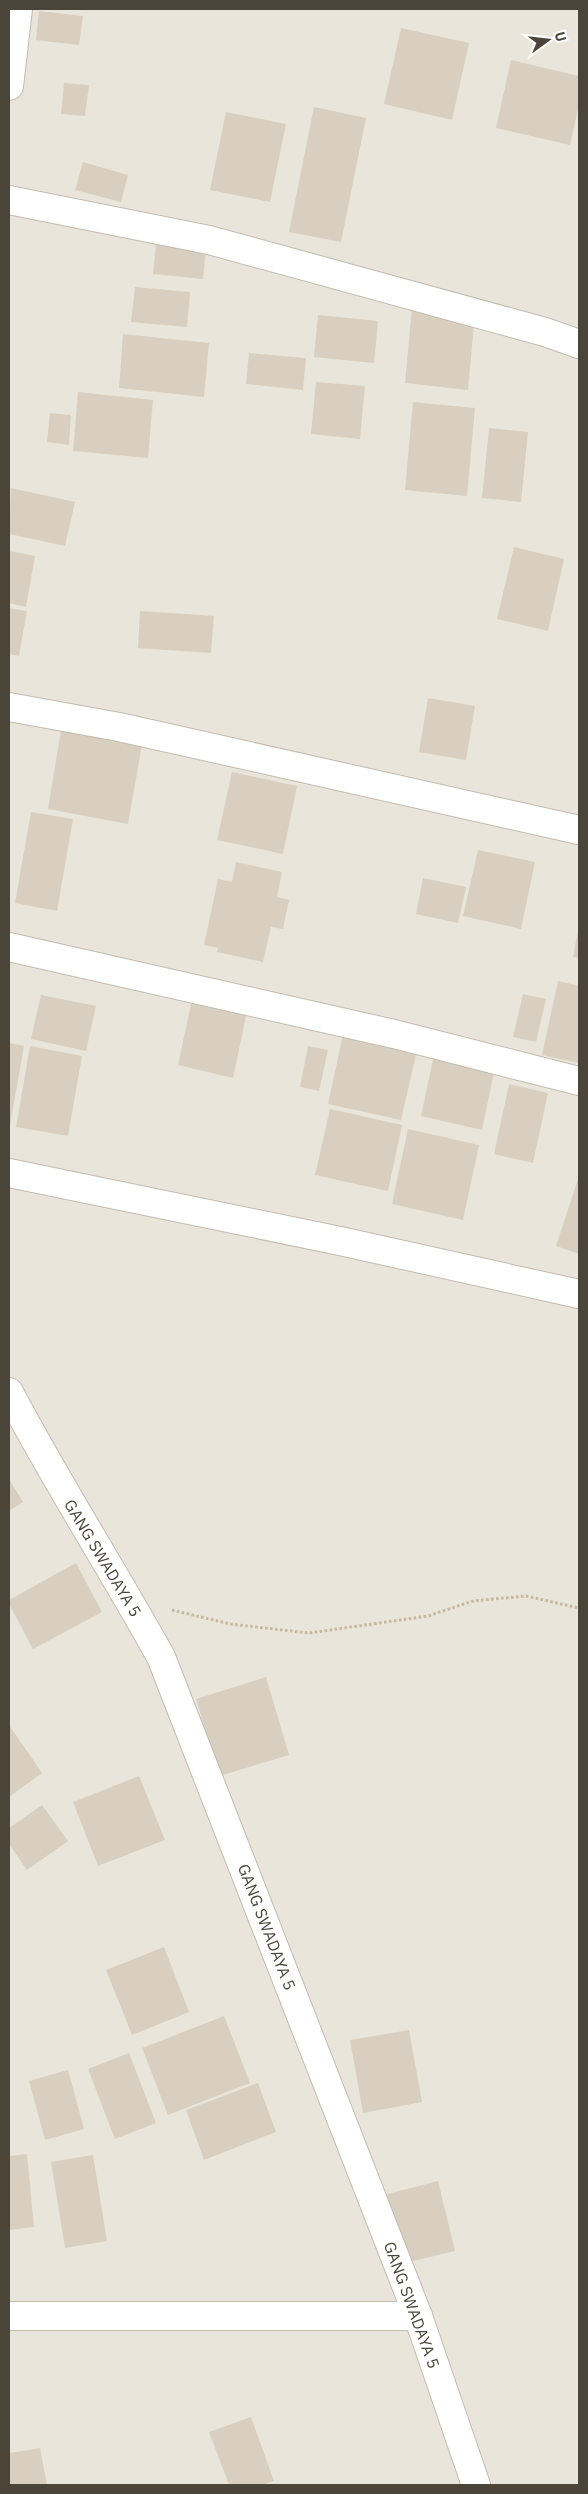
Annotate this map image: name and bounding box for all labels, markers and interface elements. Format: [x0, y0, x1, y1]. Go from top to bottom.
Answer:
north arrow [523, 15, 573, 65]
text: U [551, 30, 571, 44]
street label: GANG SWADAYA 5 [60, 1496, 146, 1620]
street label: GANG SWADAYA 5 [234, 1861, 300, 1993]
street label: GANG SWADAYA 5 [380, 2239, 444, 2371]

